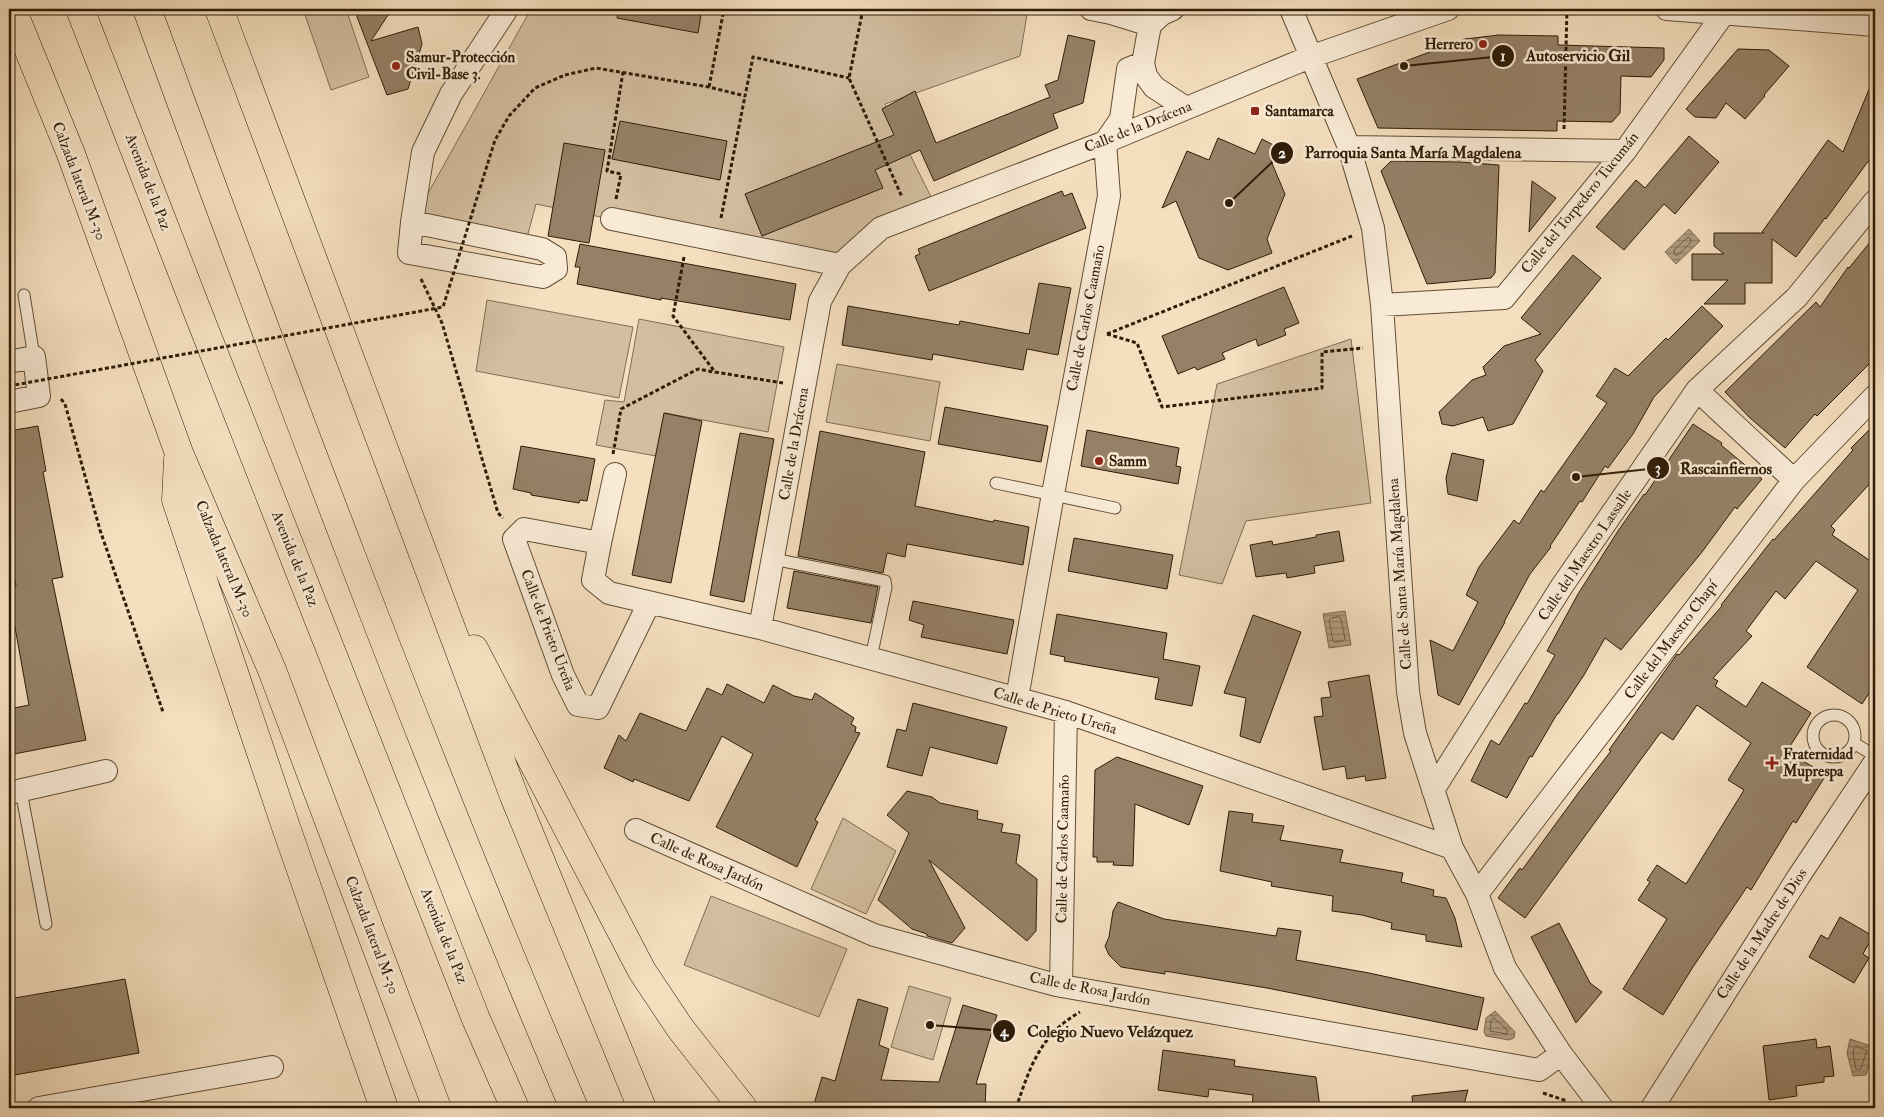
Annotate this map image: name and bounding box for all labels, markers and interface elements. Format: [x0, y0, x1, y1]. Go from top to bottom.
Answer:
place label: Herrero [1424, 35, 1474, 54]
marker: Herrero [1477, 38, 1489, 50]
callout: Autoservicio Gil [1491, 40, 1640, 71]
text: Autoservicio Gil [1525, 46, 1631, 66]
text: 1 [1500, 47, 1506, 66]
place label: Samur-Protección Civil-Base 3. [406, 48, 515, 84]
marker: Samur-Protección Civil-Base 3. [390, 60, 402, 72]
street label: Calle de la Drácena [1081, 96, 1195, 157]
place label: Santamarca [1265, 102, 1335, 121]
marker: Santamarca [1249, 105, 1261, 117]
street label: Calzada lateral M-30 [48, 119, 110, 243]
street label: Calle del Torpedero Tucumán [1517, 128, 1644, 278]
street label: Avenida de la Paz [121, 130, 175, 233]
callout: Parroquia Santa María Magdalena [1270, 137, 1531, 168]
text: Parroquia Santa María Magdalena [1305, 143, 1522, 164]
text: 2 [1278, 144, 1286, 163]
street label: Calle de Carlos Caamaño [1062, 243, 1110, 393]
street label: Calle de la Drácena [775, 385, 813, 502]
place label: Samm [1109, 452, 1147, 471]
callout: Rascainfiernos [1645, 453, 1782, 484]
marker: Samm [1093, 455, 1105, 467]
text: 3 [1655, 459, 1661, 478]
text: Rascainfiernos [1680, 459, 1772, 479]
street label: Calle de Santa María Magdalena [1384, 477, 1416, 671]
street label: Calle del Maestro Lassalle [1534, 485, 1636, 625]
street label: Calzada lateral M-30 [191, 498, 257, 620]
street label: Avenida de la Paz [267, 507, 323, 610]
street label: Calle de Prieto Ureña [516, 567, 580, 694]
street label: Calle del Maestro Chapí [1620, 576, 1723, 704]
street label: Calle de Prieto Ureña [991, 683, 1120, 739]
place label: Fraternidad Muprespa [1782, 745, 1854, 782]
marker: Fraternidad Muprespa [1765, 756, 1779, 770]
street label: Calle de Carlos Caamaño [1052, 774, 1074, 924]
street label: Calle de Rosa Jardón [647, 828, 767, 897]
street label: Calle de la Madre de Dios [1713, 865, 1811, 1003]
street label: Calzada lateral M-30 [341, 873, 403, 997]
street label: Avenida de la Paz [416, 884, 472, 987]
street label: Calle de Rosa Jardón [1028, 968, 1152, 1011]
callout: Colegio Nuevo Velázquez [992, 1015, 1203, 1046]
text: 4 [999, 1022, 1009, 1041]
text: Colegio Nuevo Velázquez [1027, 1022, 1193, 1043]

